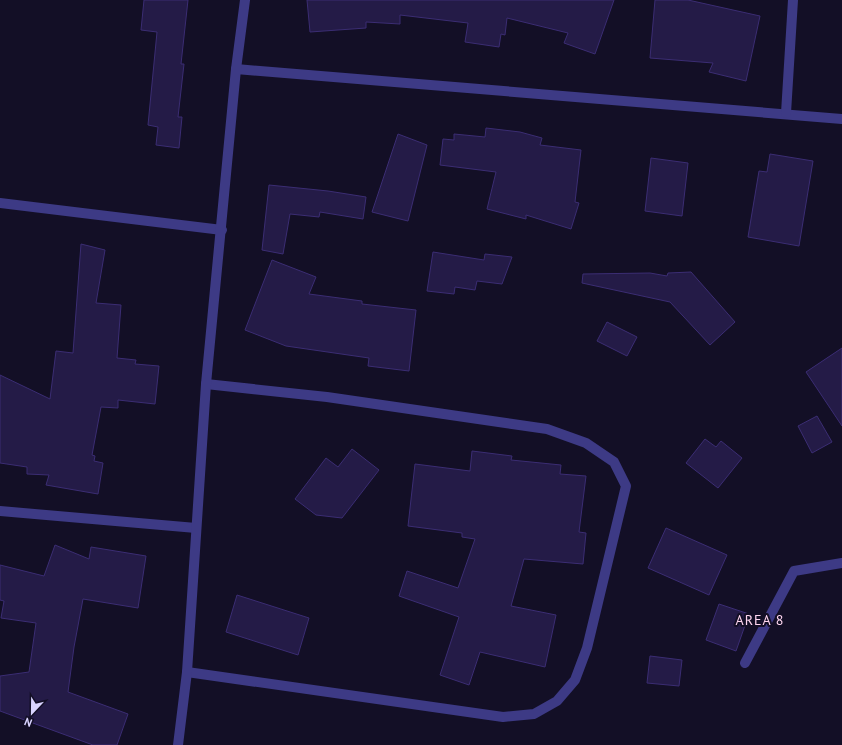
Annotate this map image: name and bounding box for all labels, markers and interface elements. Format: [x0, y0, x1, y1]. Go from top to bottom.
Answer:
district label: AREA 8 [735, 611, 785, 629]
north arrow [12, 693, 52, 733]
text: N [22, 714, 34, 730]

